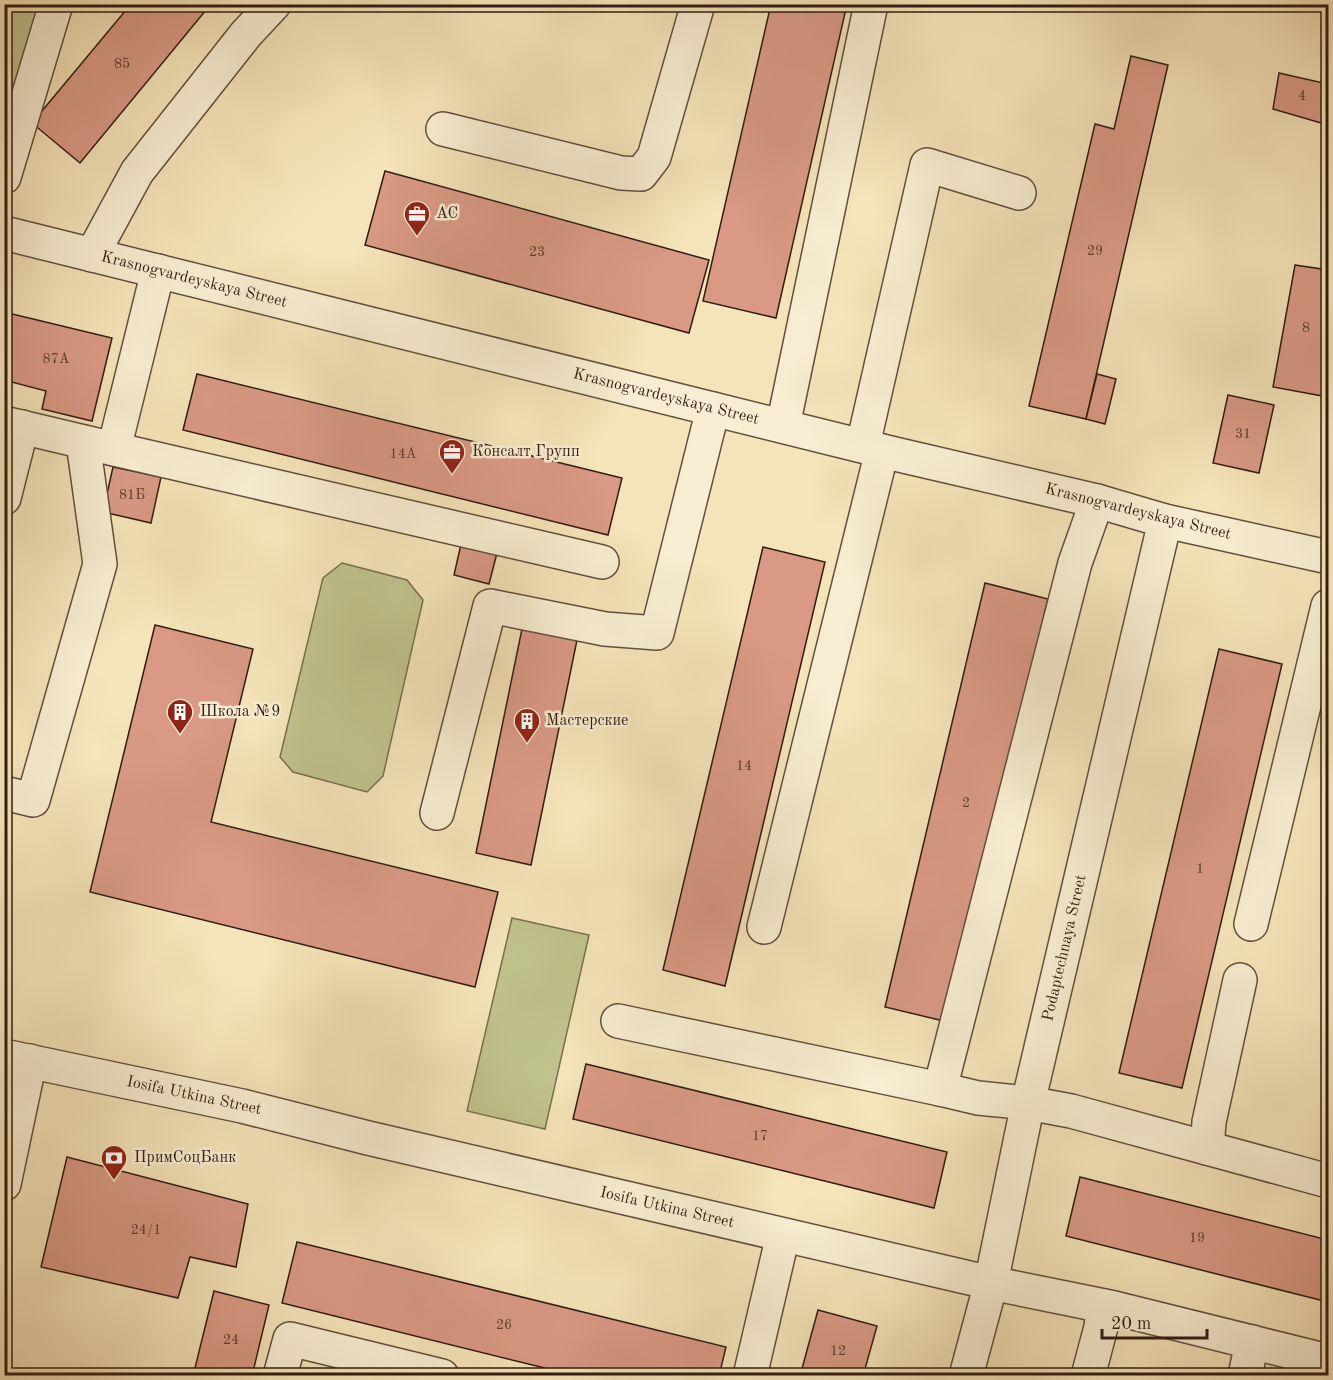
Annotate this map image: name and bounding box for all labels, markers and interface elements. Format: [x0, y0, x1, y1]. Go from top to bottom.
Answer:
house number: 85 [114, 57, 130, 71]
house number: 4 [1298, 89, 1306, 103]
office icon: АС [402, 199, 432, 237]
place label: АС [436, 206, 458, 222]
house number: 29 [1087, 244, 1103, 258]
house number: 23 [529, 245, 545, 259]
street label: Krasnogvardeyskaya Street [99, 249, 289, 311]
house number: 8 [1302, 321, 1310, 335]
house number: 87А [43, 352, 70, 366]
street label: Krasnogvardeyskaya Street [571, 366, 761, 428]
house number: 31 [1235, 427, 1251, 441]
office icon: Консалт Групп [437, 437, 467, 475]
place label: Консалт Групп [472, 444, 580, 460]
house number: 14А [390, 447, 417, 461]
street label: Krasnogvardeyskaya Street [1043, 481, 1233, 543]
house number: 81Б [119, 488, 145, 502]
building icon: Школа №9 [165, 697, 195, 735]
place label: Школа №9 [200, 704, 280, 720]
building icon: Мастерские [512, 706, 542, 744]
place label: Мастерские [546, 713, 628, 729]
house number: 14 [736, 759, 752, 773]
house number: 2 [962, 796, 970, 810]
house number: 1 [1196, 862, 1204, 876]
street label: Podaptechnaya Street [1040, 873, 1090, 1023]
street label: Iosifa Utkina Street [125, 1074, 263, 1118]
house number: 17 [752, 1129, 768, 1143]
bank icon: ПримСоцБанк [99, 1143, 129, 1181]
place label: ПримСоцБанк [134, 1150, 236, 1166]
street label: Iosifa Utkina Street [598, 1185, 736, 1231]
house number: 24/1 [131, 1223, 161, 1237]
house number: 19 [1189, 1231, 1205, 1245]
scale bar [1102, 1302, 1207, 1340]
text: 20 m [1111, 1315, 1151, 1333]
house number: 26 [496, 1318, 512, 1332]
house number: 24 [223, 1333, 239, 1347]
house number: 12 [830, 1344, 846, 1358]

